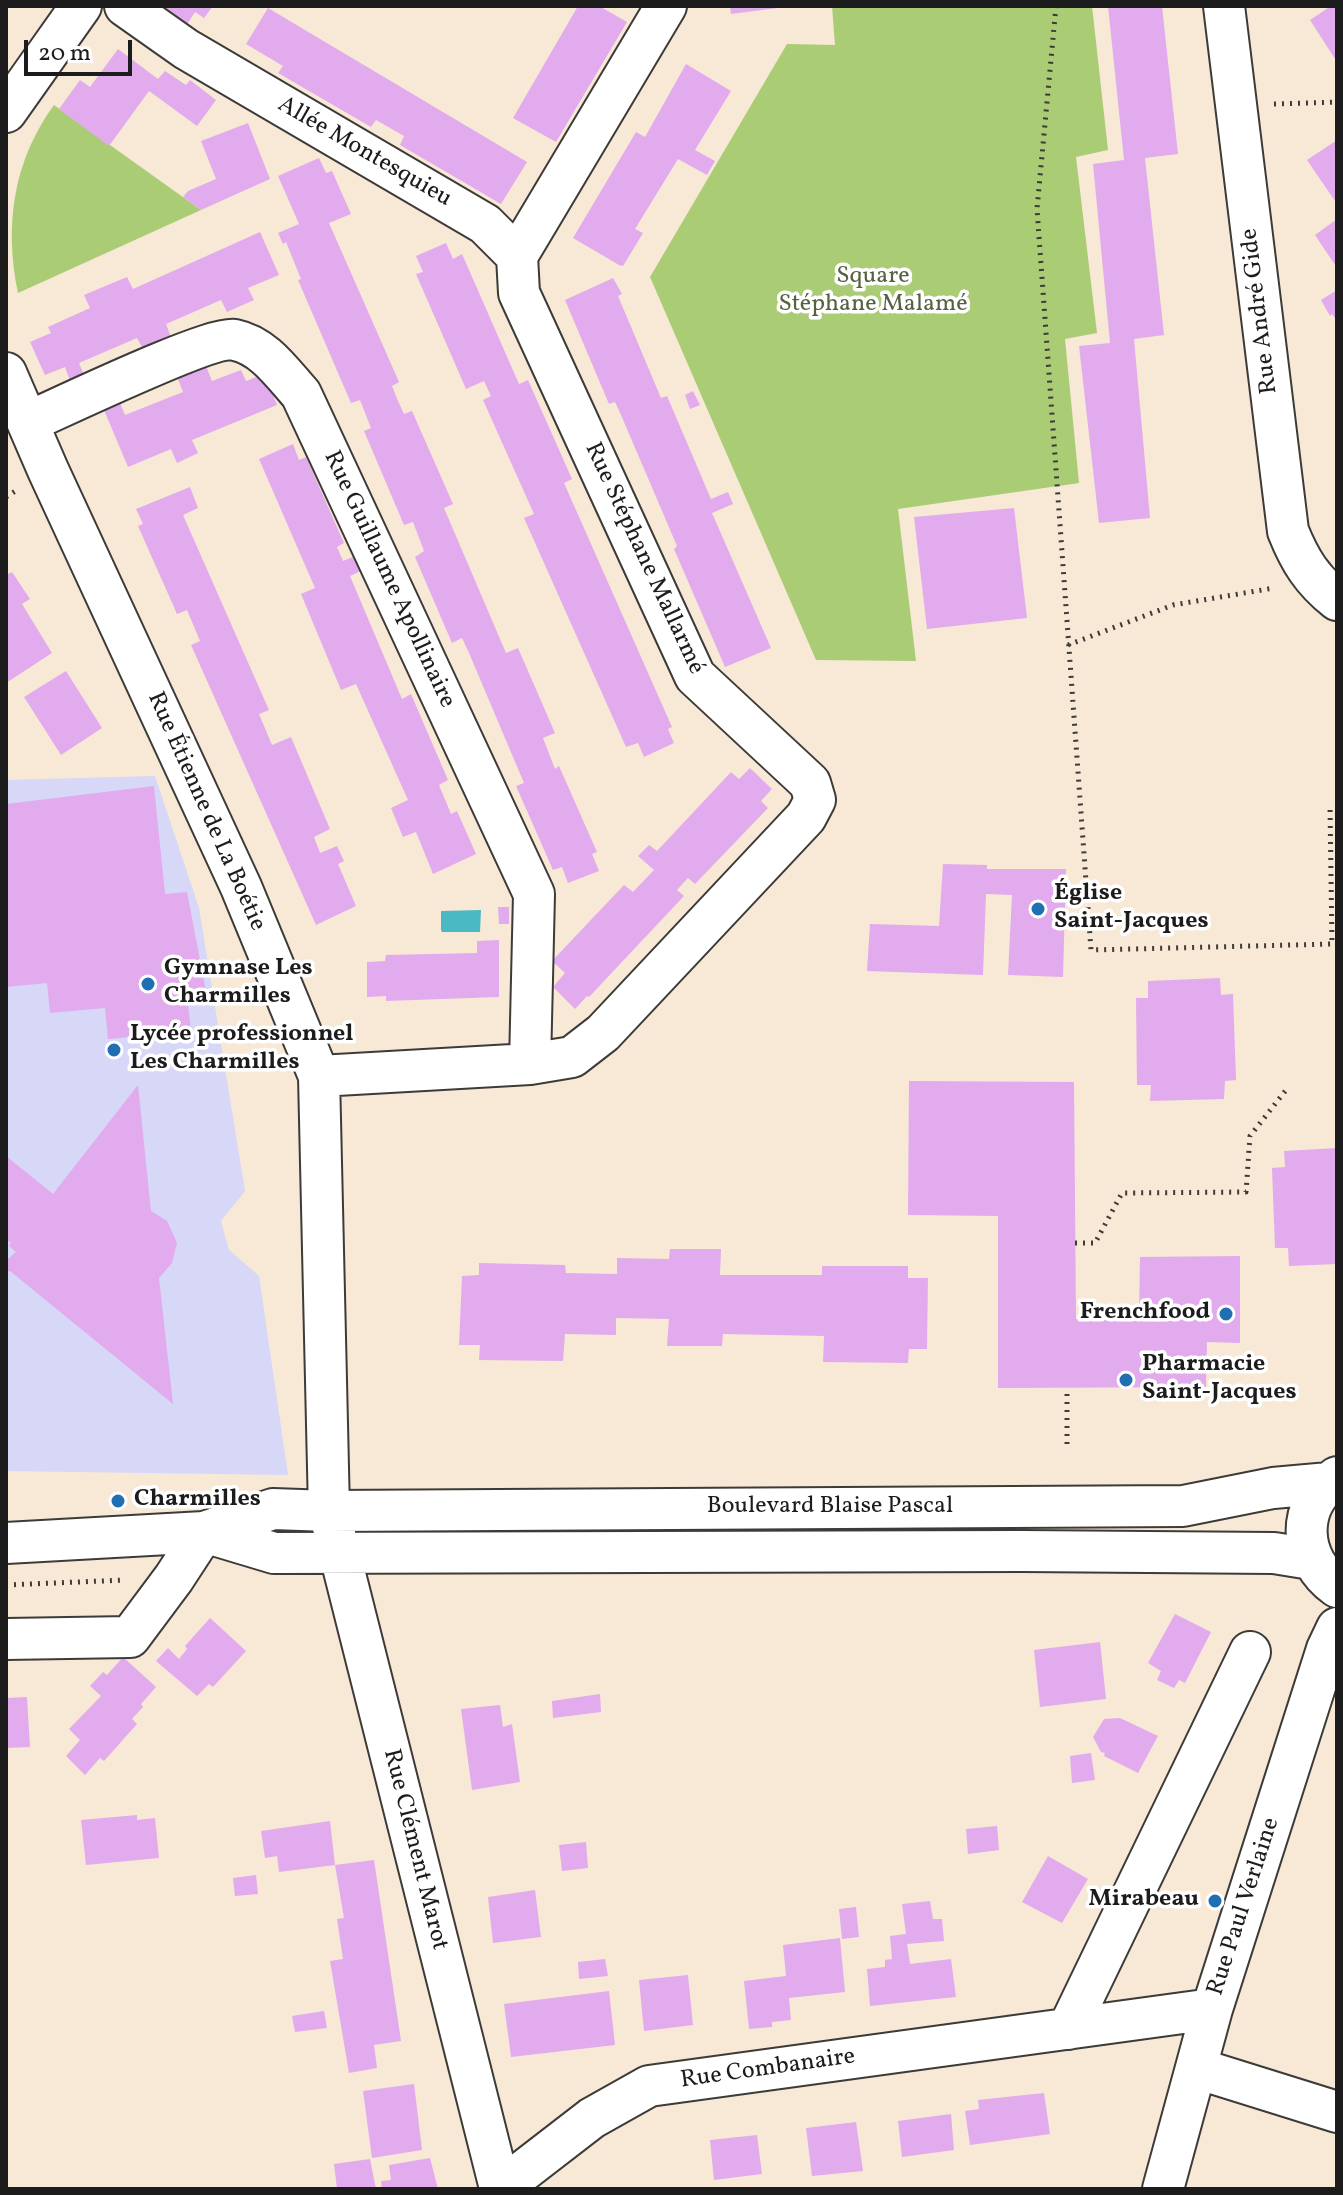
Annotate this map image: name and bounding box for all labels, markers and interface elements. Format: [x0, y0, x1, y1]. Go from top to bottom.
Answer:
scale bar [28, 24, 136, 74]
text: 20 m [38, 37, 91, 71]
street label: Allée Montesquieu [272, 91, 456, 215]
street label: Rue André Gide [1237, 226, 1285, 396]
park label: Square Stéphane Malamé [778, 264, 968, 320]
street label: Rue Stéphane Mallarmé [577, 439, 709, 679]
street label: Rue Guillaume Apollinaire [316, 447, 460, 713]
street label: Rue Étienne de La Boétie [139, 688, 271, 936]
place label: Église Saint-Jacques [1054, 881, 1209, 937]
marker: Église Saint-Jacques [1029, 900, 1047, 918]
place label: Gymnase Les Charmilles [164, 956, 313, 1012]
marker: Gymnase Les Charmilles [139, 975, 157, 993]
place label: Lycée professionnel Les Charmilles [130, 1022, 354, 1078]
marker: Lycée professionnel Les Charmilles [105, 1041, 123, 1059]
place label: Frenchfood [1080, 1300, 1210, 1328]
marker: Frenchfood [1217, 1305, 1235, 1323]
place label: Pharmacie Saint-Jacques [1142, 1352, 1297, 1408]
marker: Pharmacie Saint-Jacques [1117, 1371, 1135, 1389]
place label: Charmilles [134, 1487, 261, 1515]
marker: Charmilles [109, 1492, 127, 1510]
street label: Boulevard Blaise Pascal [707, 1494, 953, 1522]
street label: Rue Clément Marot [375, 1747, 453, 1953]
street label: Rue Paul Verlaine [1203, 1814, 1287, 2000]
place label: Mirabeau [1089, 1887, 1199, 1915]
marker: Mirabeau [1206, 1892, 1224, 1910]
street label: Rue Combanaire [679, 2044, 857, 2096]

